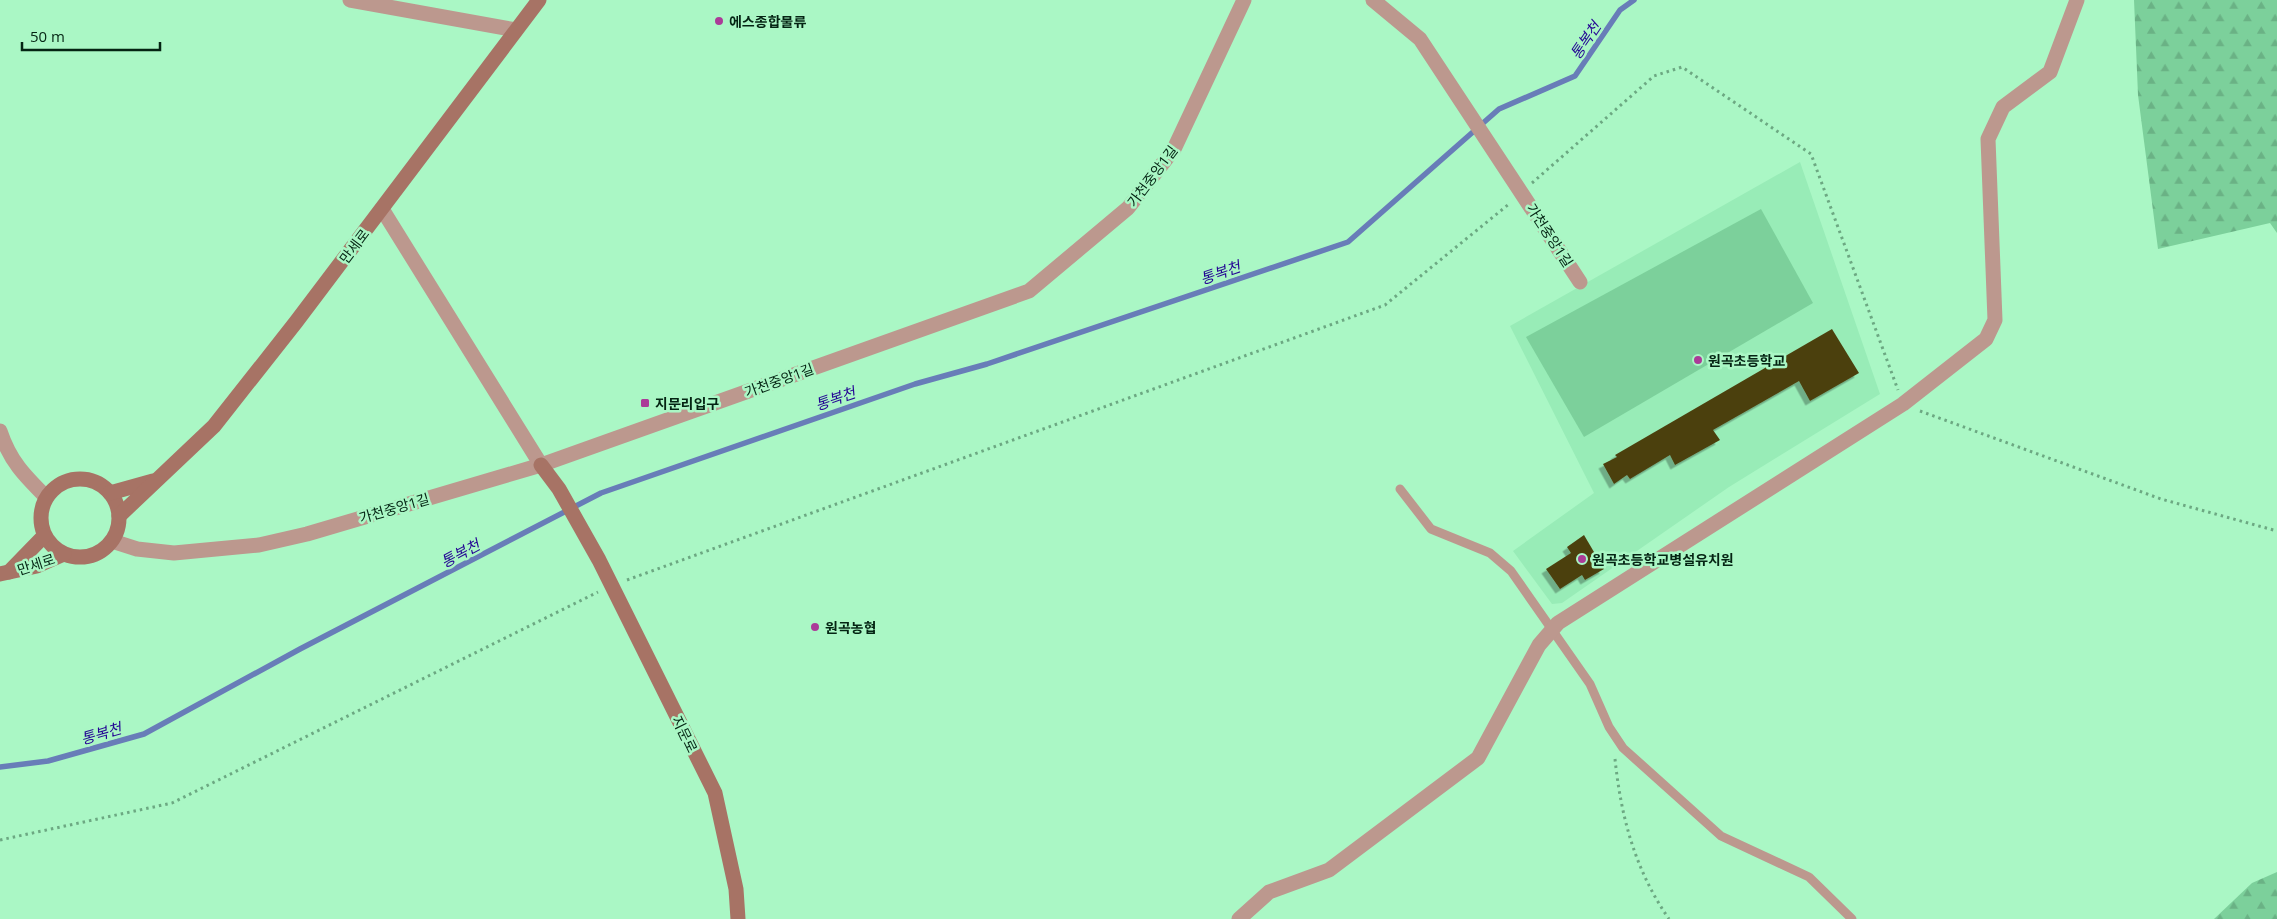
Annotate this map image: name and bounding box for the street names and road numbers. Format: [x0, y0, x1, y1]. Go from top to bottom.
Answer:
street label: 가천중앙1길 [1123, 141, 1181, 211]
street label: 가천중앙1길 [1522, 199, 1578, 271]
street label: 만세로 [335, 225, 373, 267]
street label: 가천중앙1길 [742, 359, 816, 401]
street label: 가천중앙1길 [357, 489, 431, 527]
street label: 만세로 [15, 549, 57, 579]
street label: 지문로 [668, 712, 702, 756]

